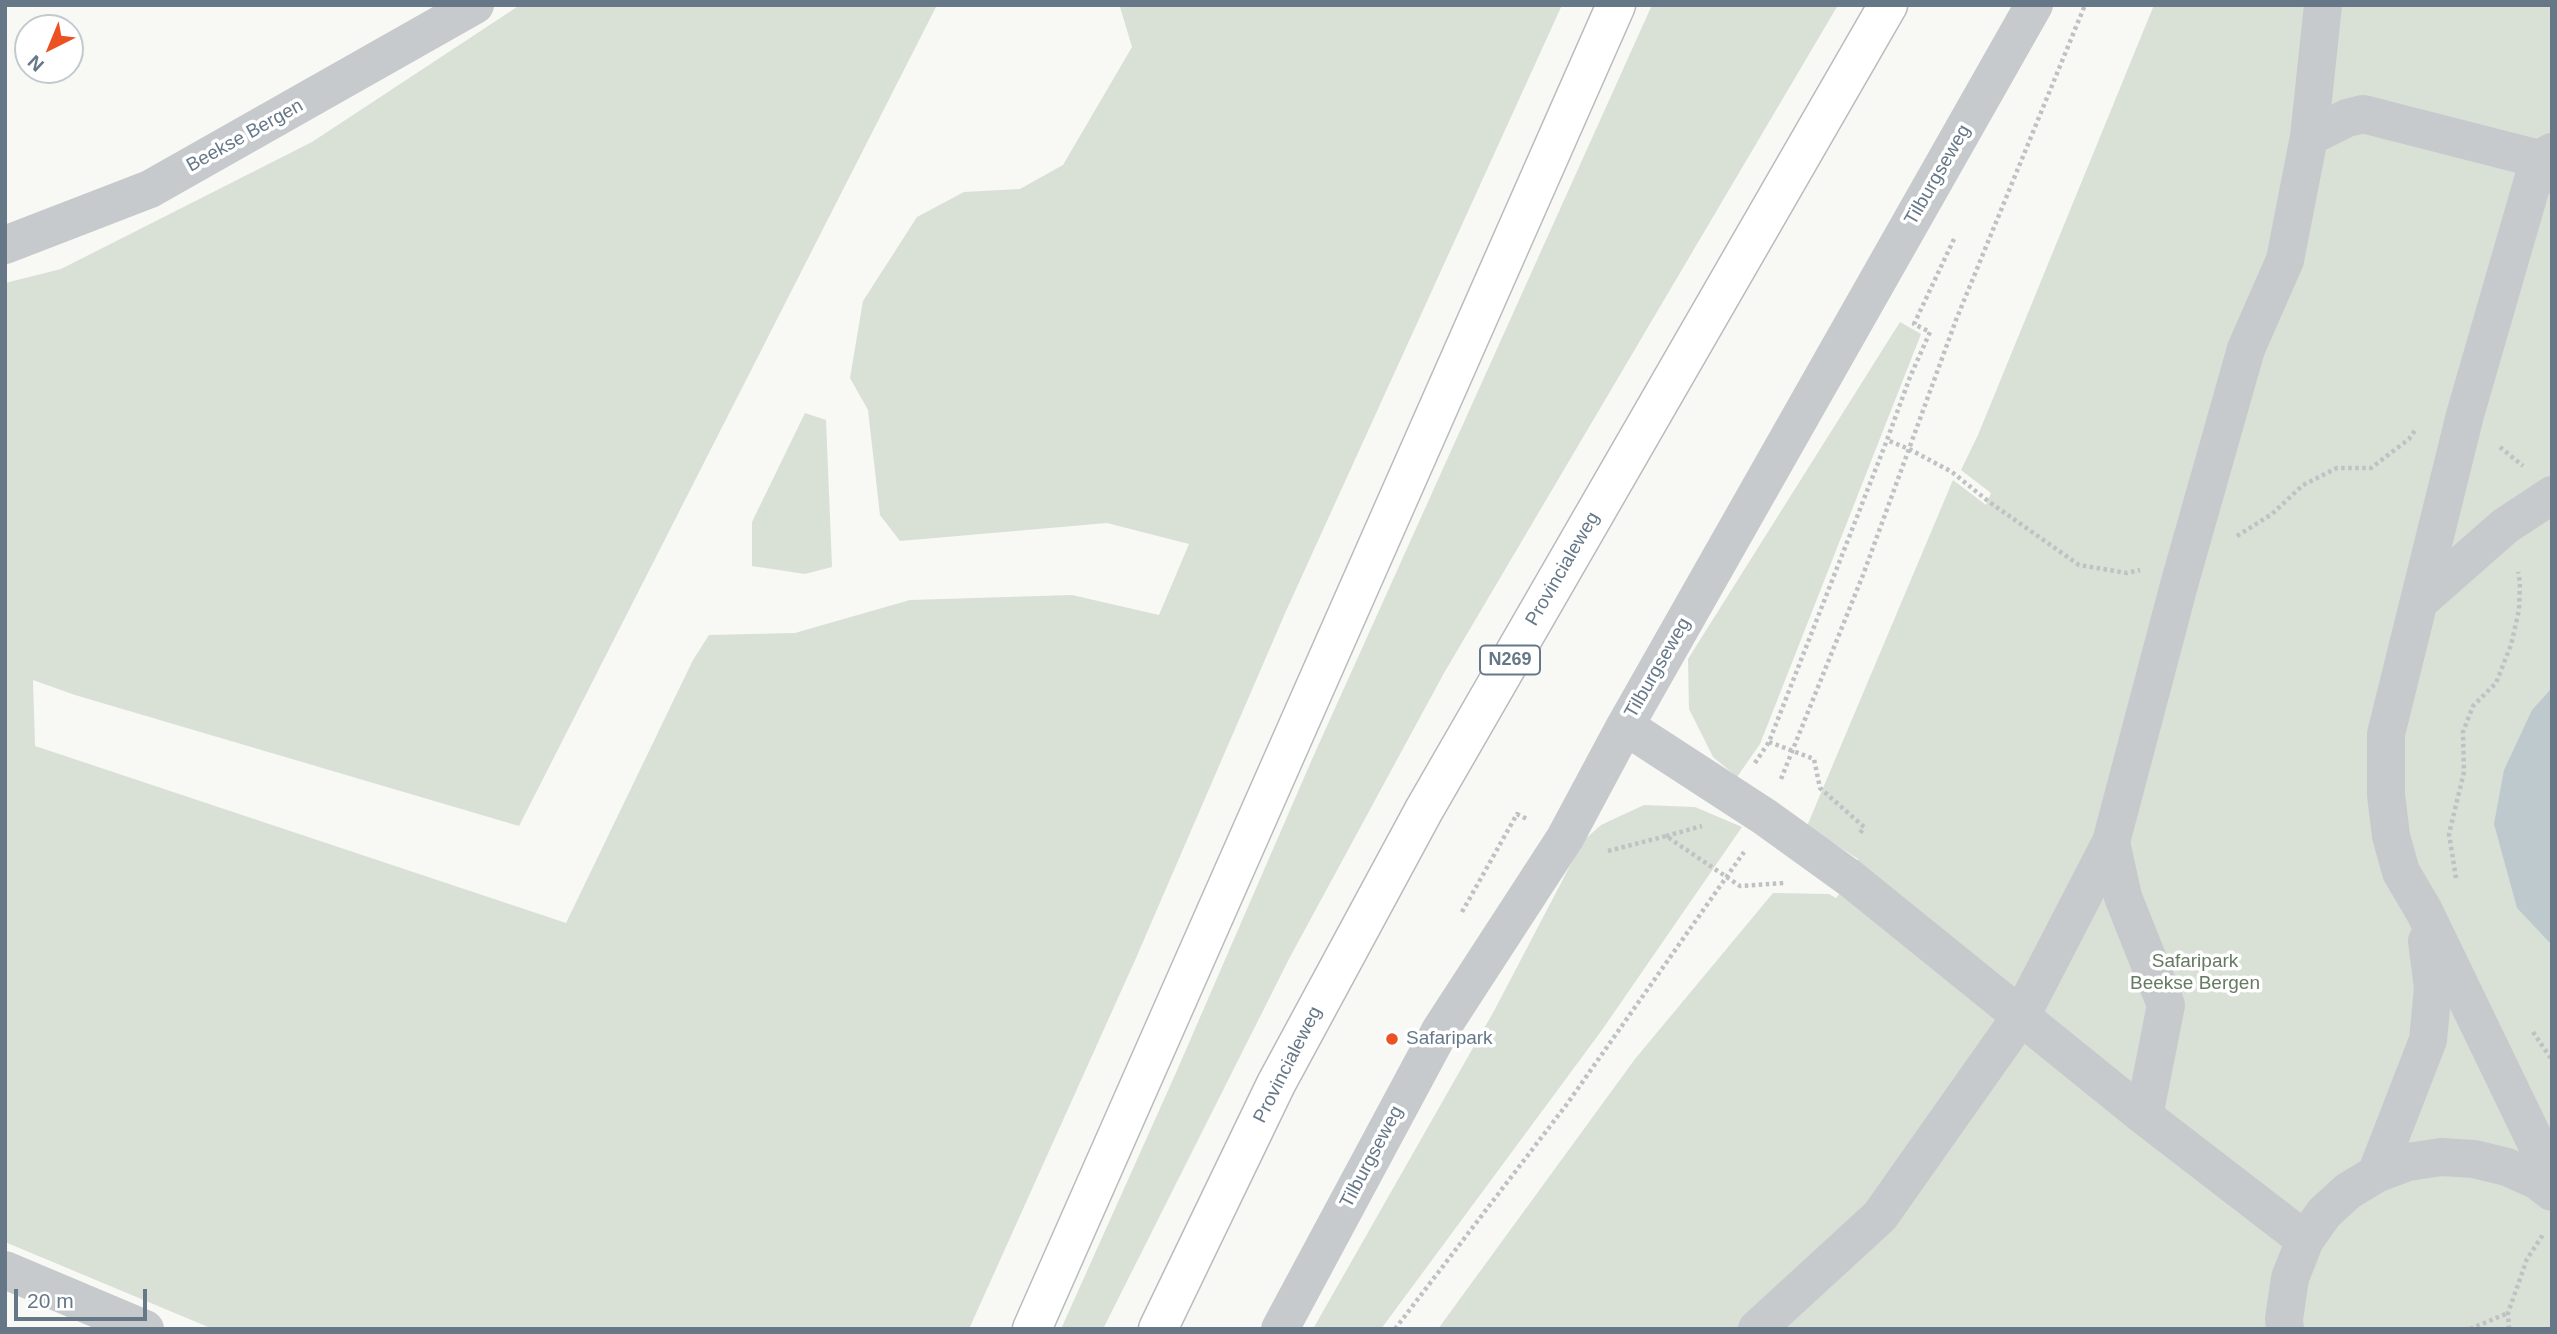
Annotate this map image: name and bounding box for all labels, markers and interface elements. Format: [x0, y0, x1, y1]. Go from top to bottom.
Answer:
north arrow [14, 14, 84, 84]
text: N [24, 51, 48, 76]
street label: Beekse Bergen [183, 95, 307, 177]
street label: Tilburgseweg [1900, 121, 1976, 229]
street label: Provincialeweg [1521, 508, 1605, 630]
street label: Tilburgseweg [1620, 614, 1696, 722]
road number: N269 [1480, 646, 1540, 674]
park label: Safaripark Beekse Bergen [2130, 951, 2260, 995]
street label: Provincialeweg [1249, 1003, 1327, 1127]
place label: Safaripark [1406, 1028, 1493, 1050]
marker: Safaripark [1384, 1031, 1400, 1047]
street label: Tilburgseweg [1336, 1102, 1408, 1212]
scale bar [18, 1274, 150, 1318]
text: 20 m [27, 1289, 74, 1312]

